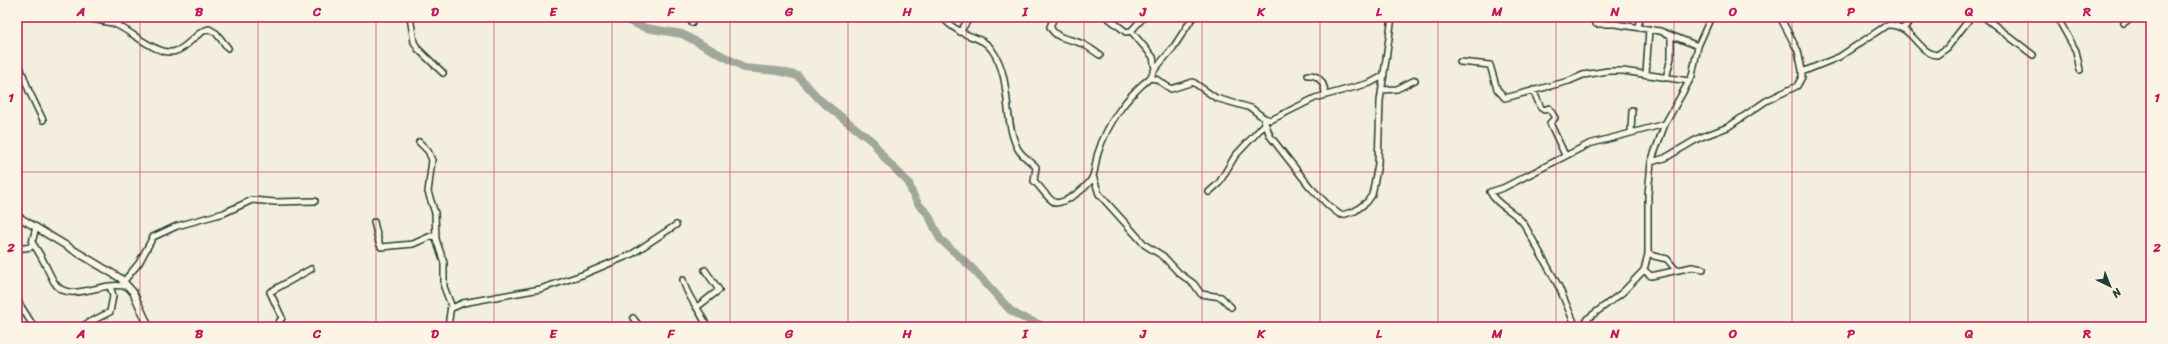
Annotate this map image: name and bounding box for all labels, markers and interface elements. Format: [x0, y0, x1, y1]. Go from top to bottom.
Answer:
text: A [76, 0, 85, 23]
text: B [195, 0, 204, 23]
text: C [312, 0, 322, 23]
text: D [431, 0, 439, 23]
text: E [549, 0, 558, 23]
text: F [666, 0, 675, 23]
text: G [784, 0, 794, 23]
text: H [901, 0, 912, 23]
text: I [1021, 0, 1029, 23]
text: J [1139, 0, 1147, 23]
text: K [1256, 0, 1266, 23]
text: L [1376, 0, 1383, 23]
text: M [1491, 0, 1503, 23]
text: N [1609, 0, 1620, 23]
text: O [1728, 0, 1738, 23]
text: P [1847, 0, 1855, 23]
text: Q [1964, 0, 1974, 23]
text: R [2082, 0, 2091, 23]
text: 1 [8, 86, 14, 109]
text: 1 [2154, 86, 2160, 109]
text: 2 [6, 236, 15, 259]
text: 2 [2152, 236, 2161, 259]
north arrow [2090, 266, 2130, 306]
text: N [2107, 283, 2126, 303]
text: A [76, 322, 85, 344]
text: B [195, 322, 204, 344]
text: C [312, 322, 322, 344]
text: D [431, 322, 439, 344]
text: E [549, 322, 558, 344]
text: F [666, 322, 675, 344]
text: G [784, 322, 794, 344]
text: H [901, 322, 912, 344]
text: I [1021, 322, 1029, 344]
text: J [1139, 322, 1147, 344]
text: K [1256, 322, 1266, 344]
text: L [1376, 322, 1383, 344]
text: M [1491, 322, 1503, 344]
text: N [1609, 322, 1620, 344]
text: O [1728, 322, 1738, 344]
text: P [1847, 322, 1855, 344]
text: Q [1964, 322, 1974, 344]
text: R [2082, 322, 2091, 344]

